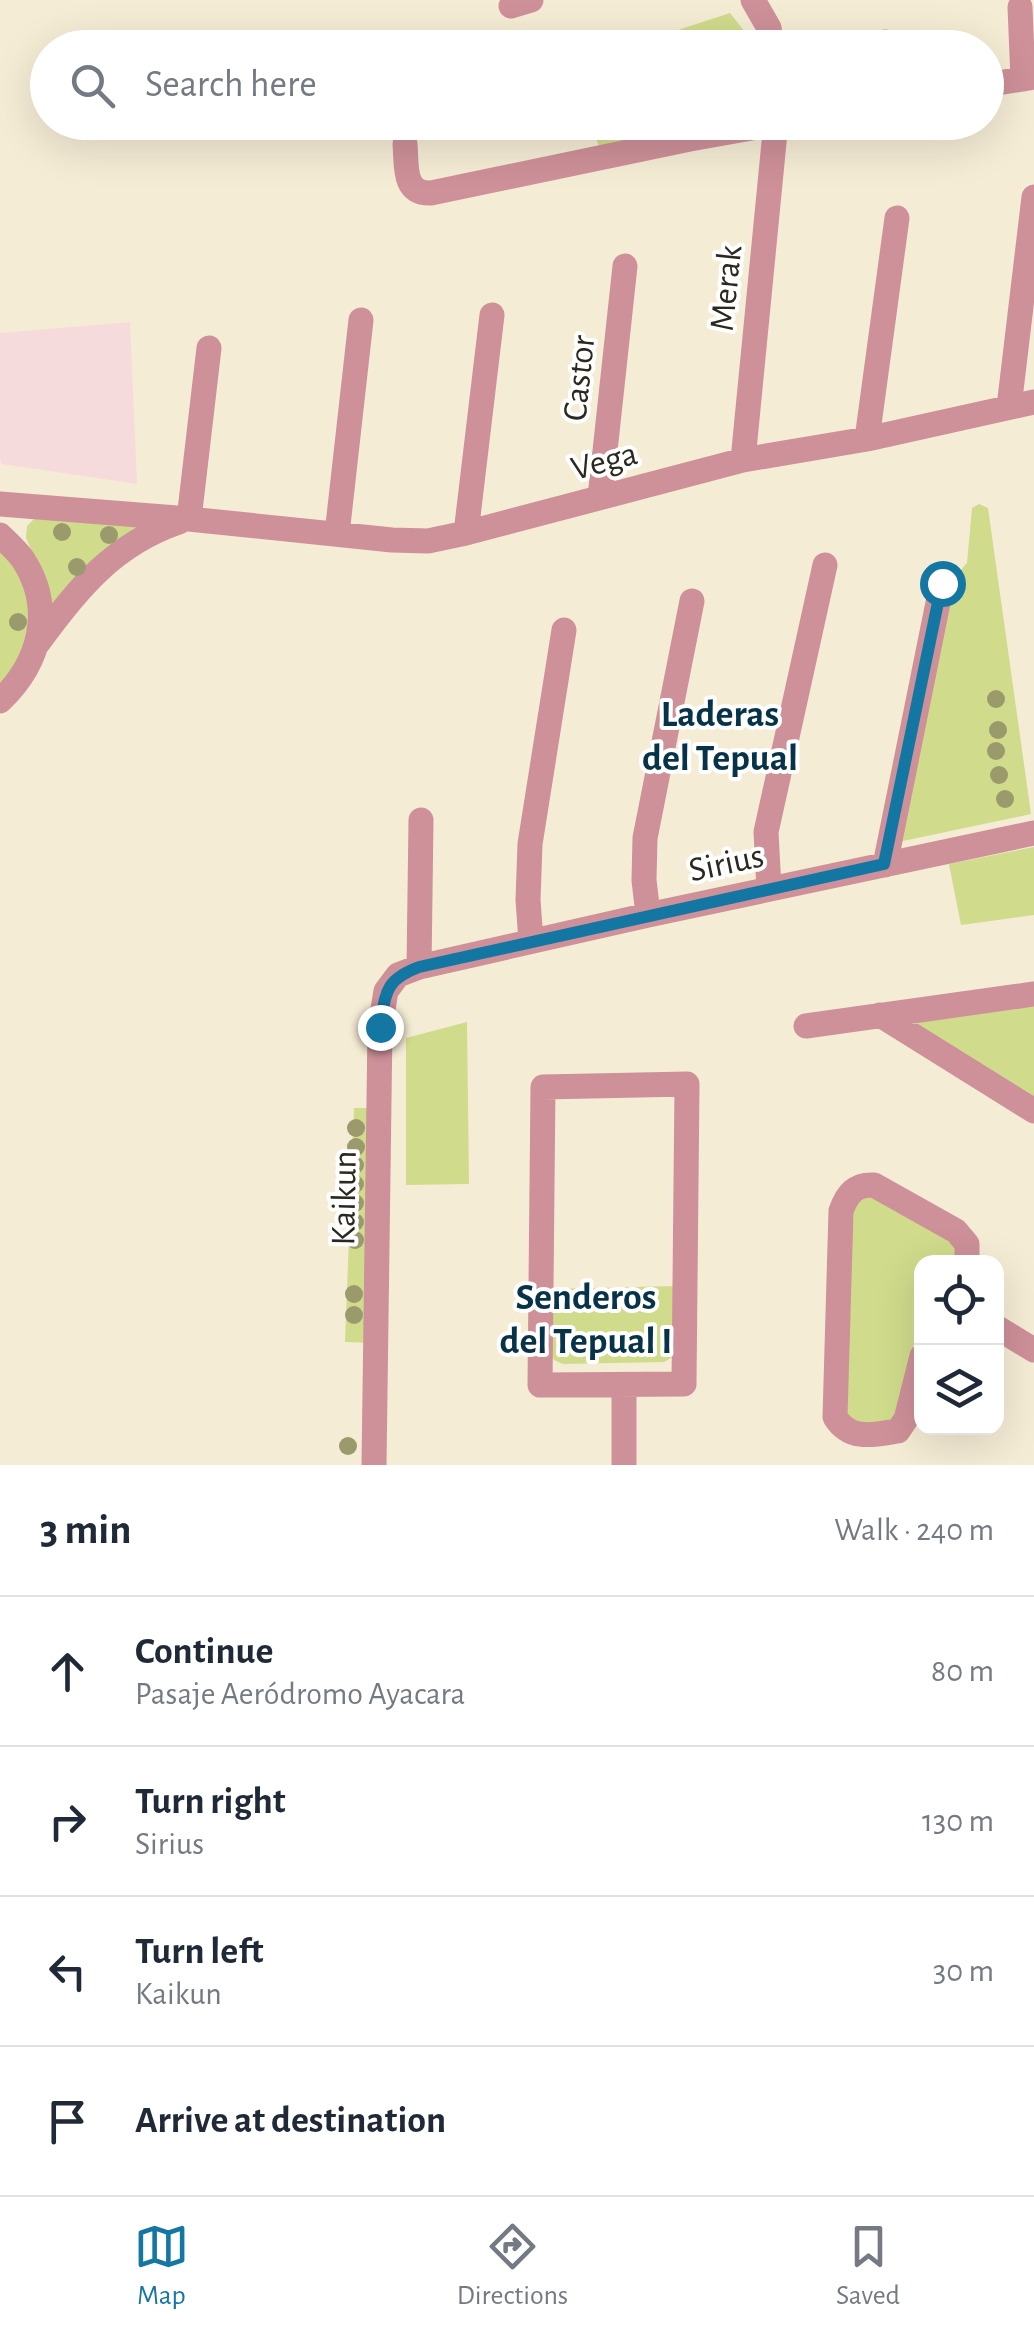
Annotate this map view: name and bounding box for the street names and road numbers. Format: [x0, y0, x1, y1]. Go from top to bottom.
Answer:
street label: Merak [705, 243, 748, 333]
street label: Castor [558, 333, 601, 423]
street label: Vega [568, 436, 641, 487]
street label: Sirius [686, 838, 767, 888]
street label: Kaikun [326, 1150, 363, 1246]

